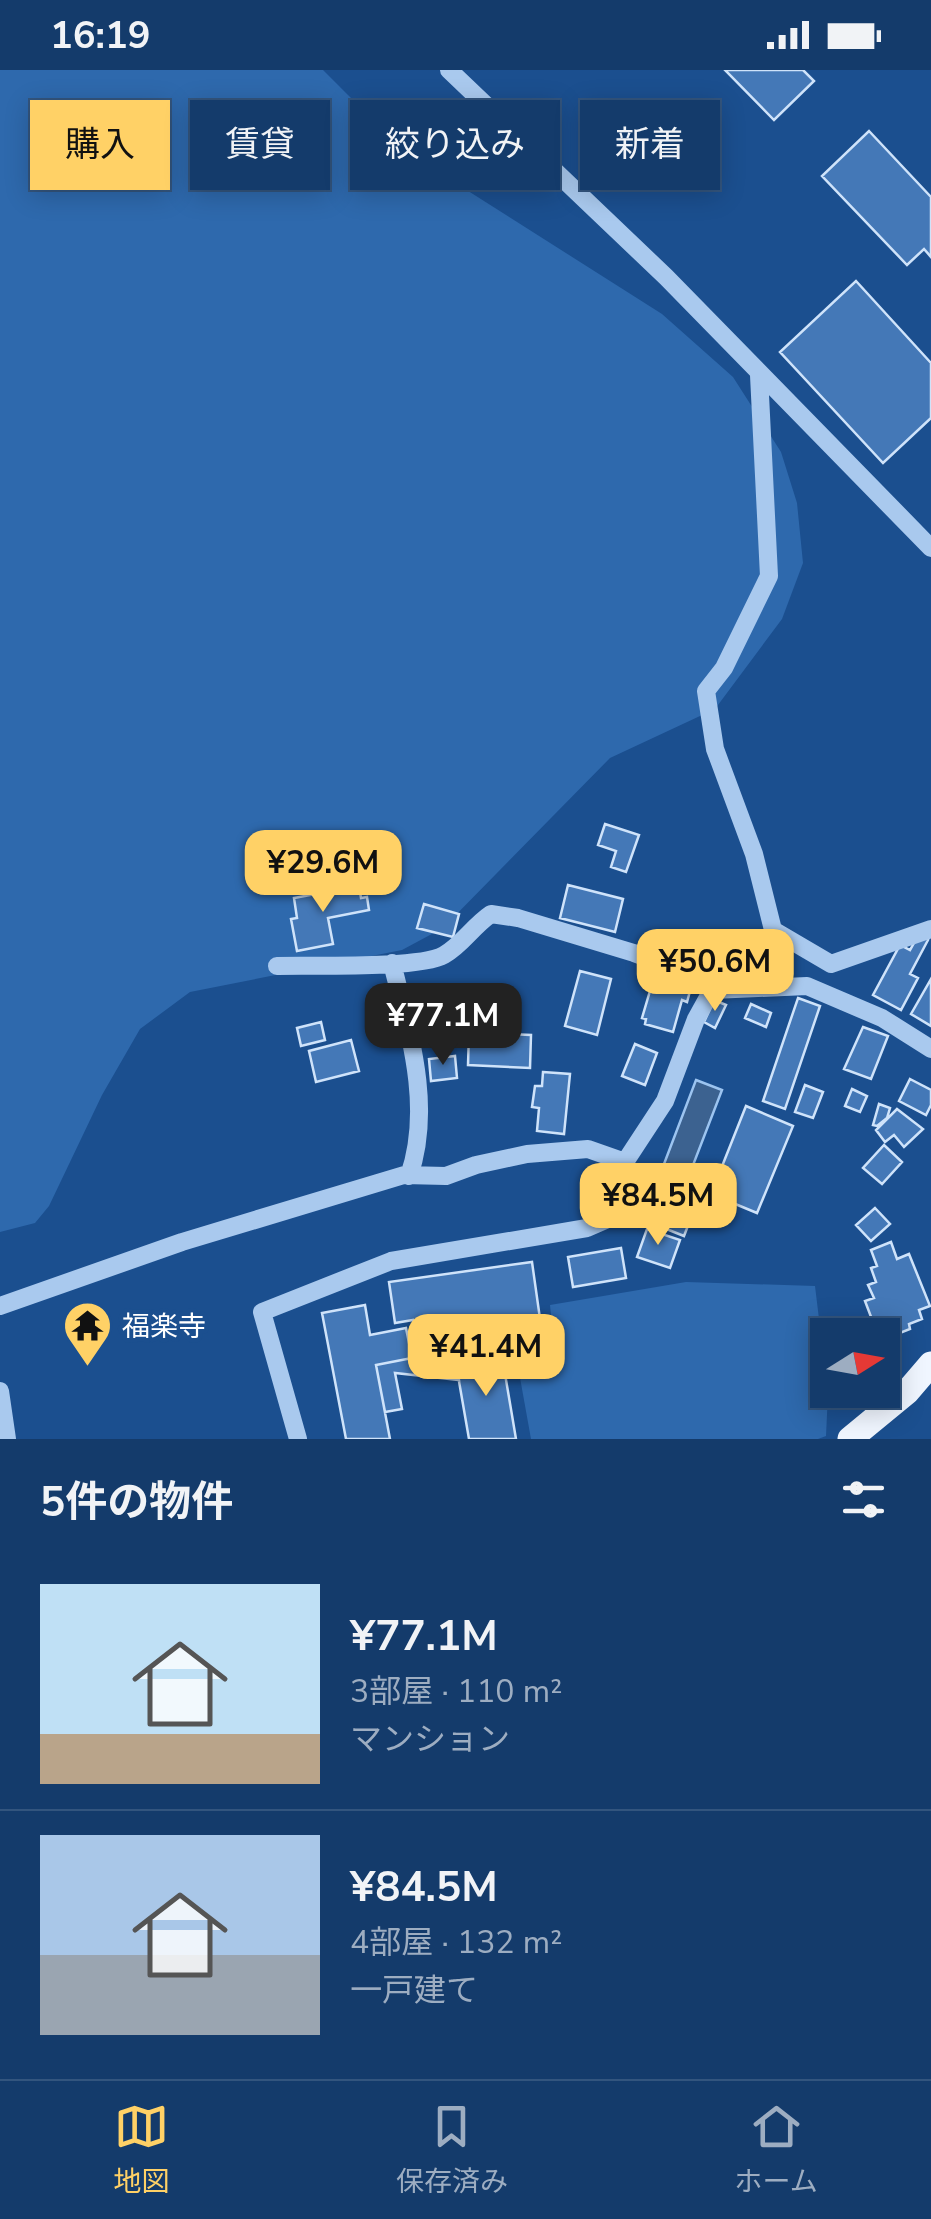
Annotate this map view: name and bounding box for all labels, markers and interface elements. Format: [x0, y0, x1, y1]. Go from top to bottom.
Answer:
text: 16:19 [50, 10, 151, 61]
chip: 購入 [30, 100, 170, 190]
chip: 賃貸 [190, 100, 330, 190]
chip: 絞り込み [350, 100, 560, 190]
chip: 新着 [580, 100, 720, 190]
pin: ¥29.6M [242, 830, 404, 915]
text: ¥29.6M [267, 841, 379, 884]
pin: ¥50.6M [634, 929, 796, 1014]
text: ¥50.6M [659, 940, 771, 983]
pin: ¥77.1M [362, 983, 524, 1068]
text: ¥77.1M [387, 994, 499, 1037]
pin: ¥84.5M [577, 1163, 739, 1248]
text: ¥84.5M [602, 1174, 714, 1217]
temple icon: 福楽寺 [61, 1300, 113, 1368]
place label: 福楽寺 [122, 1308, 206, 1346]
pin: ¥41.4M [405, 1314, 567, 1399]
north arrow [810, 1318, 900, 1408]
map controls [810, 1318, 900, 1408]
text: ¥41.4M [430, 1325, 542, 1368]
icon: filters [836, 1472, 891, 1527]
text: 5件の物件 [40, 1474, 233, 1531]
text: ¥77.1M [350, 1608, 498, 1665]
icon: home [120, 1624, 240, 1744]
text: 3部屋 · 110 m² [350, 1670, 562, 1713]
text: マンション [350, 1718, 510, 1761]
text: ¥84.5M [350, 1859, 498, 1916]
icon: home [120, 1875, 240, 1995]
text: 4部屋 · 132 m² [350, 1921, 562, 1964]
text: 一戸建て [350, 1969, 478, 2012]
tab: 地図 [113, 2099, 169, 2201]
tab: 保存済み [396, 2099, 508, 2201]
tab: ホーム [735, 2099, 818, 2201]

